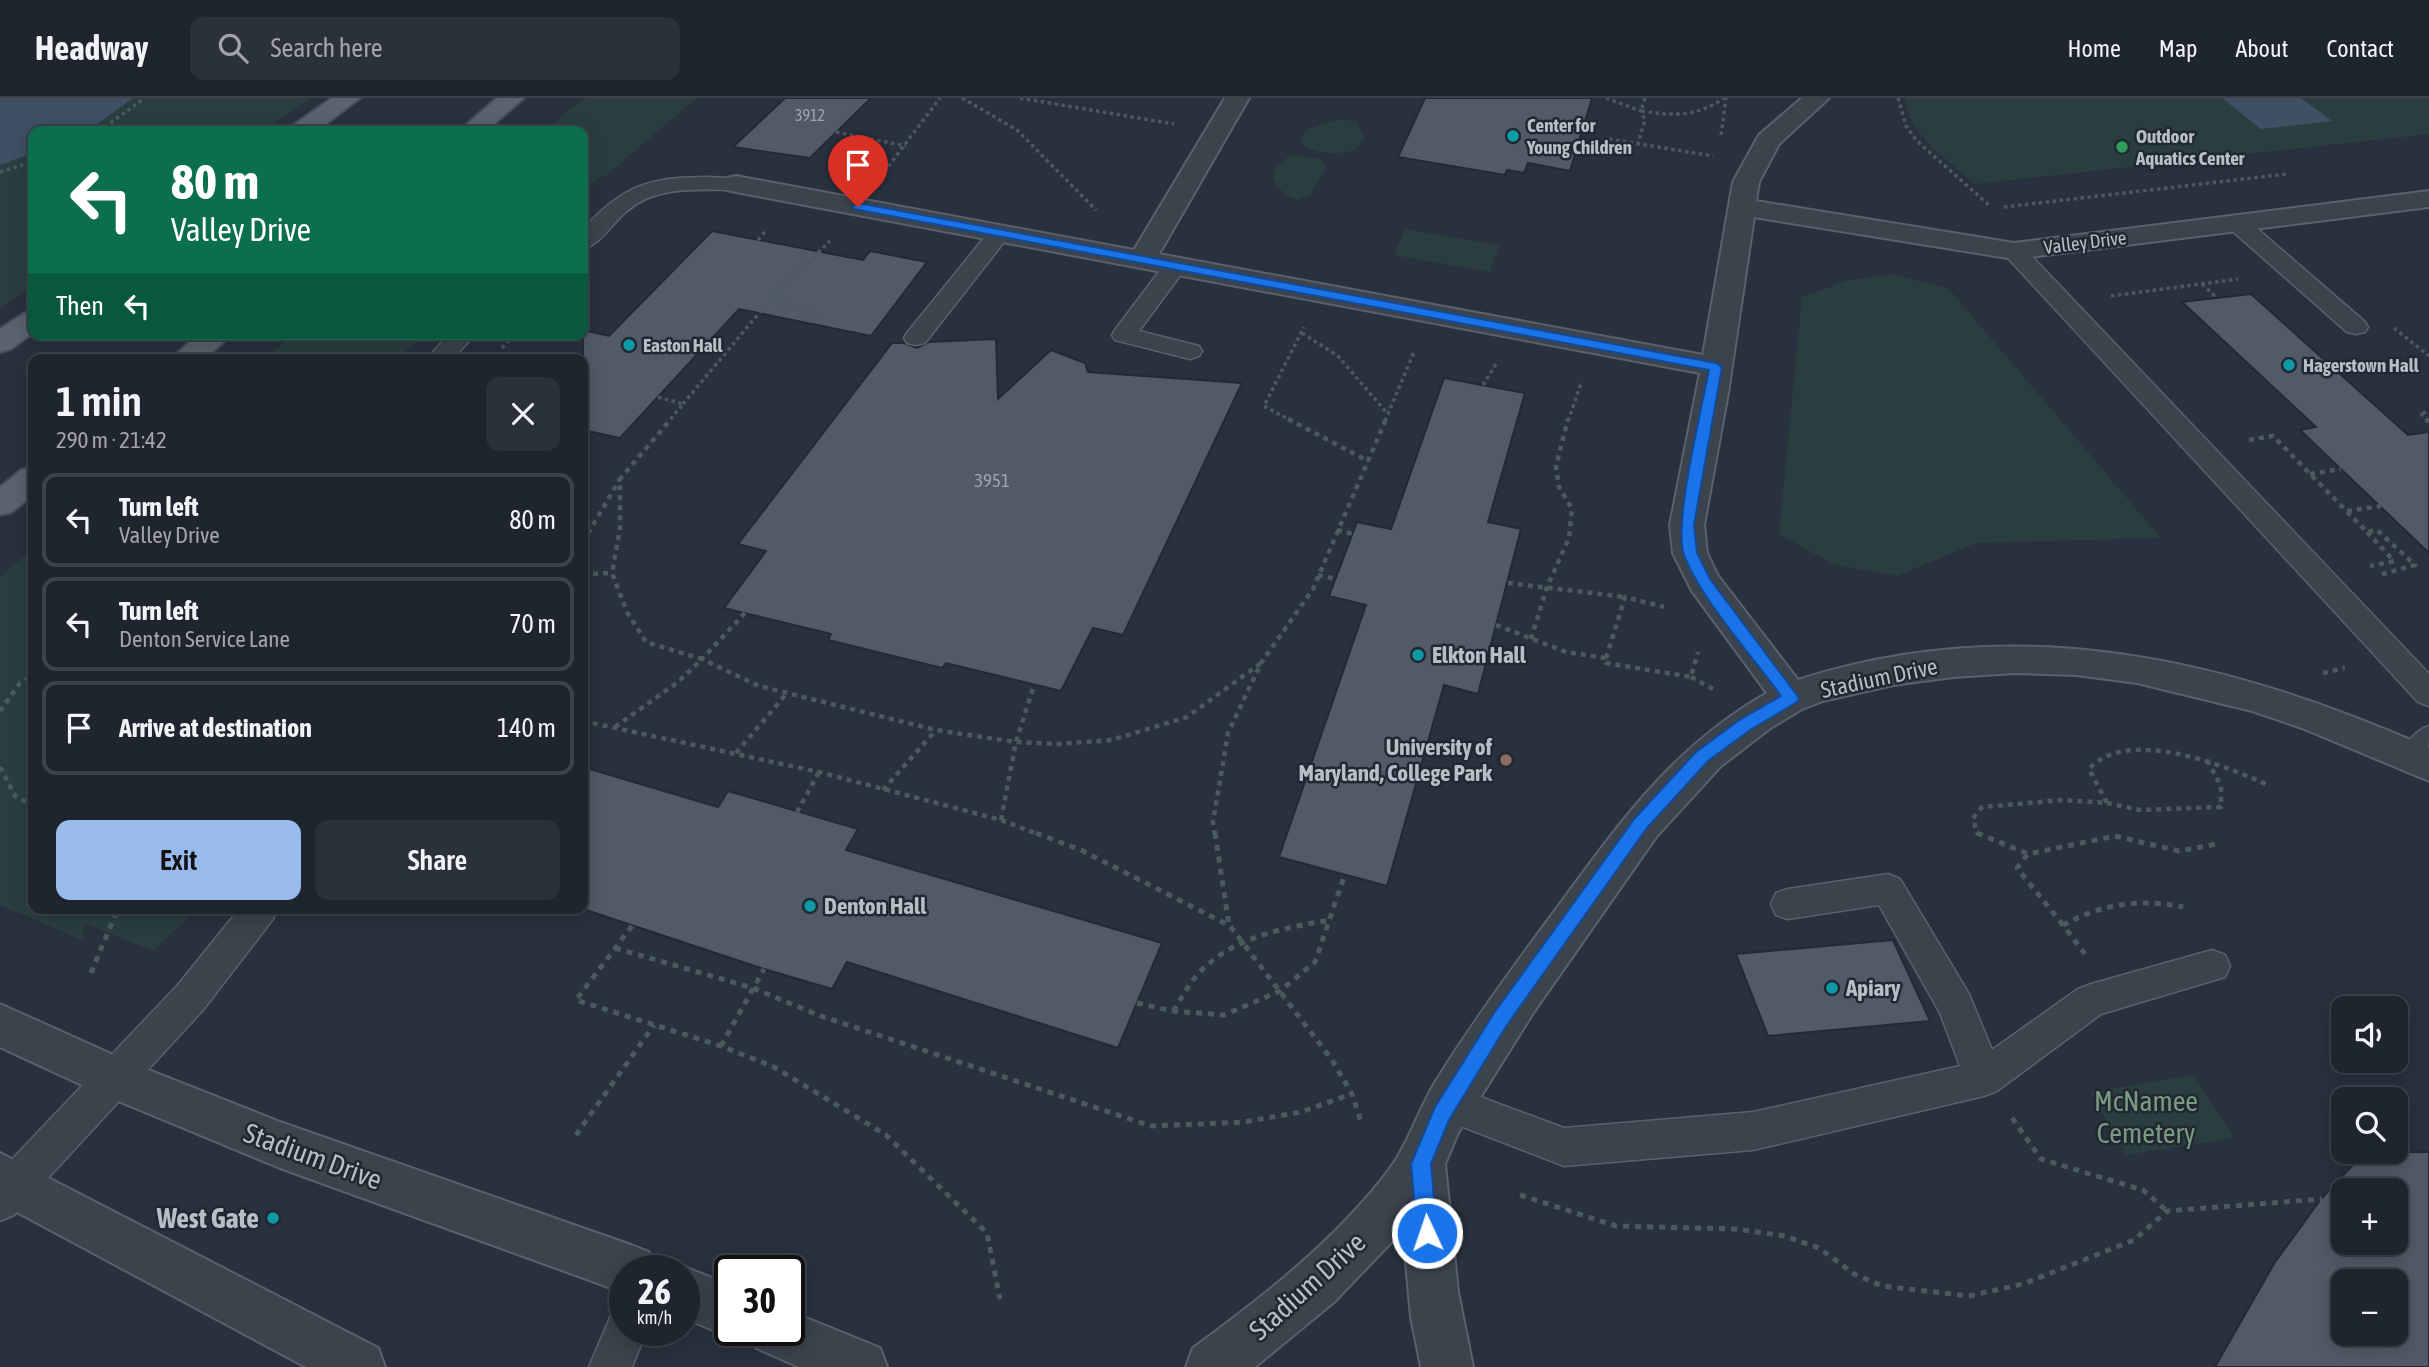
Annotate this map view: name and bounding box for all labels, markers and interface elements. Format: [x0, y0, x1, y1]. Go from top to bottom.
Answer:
search box [190, 17, 680, 80]
text: Headway [35, 29, 148, 67]
icon: search [214, 29, 252, 67]
text: Search here [270, 33, 383, 63]
text: Home [2067, 35, 2121, 62]
text: Map [2159, 35, 2197, 62]
text: About [2235, 35, 2288, 62]
text: Contact [2326, 35, 2394, 62]
house number: 3912 [795, 106, 825, 124]
place label: Center for Young Children [1526, 114, 1632, 158]
place label: Outdoor Aquatics Center [2135, 125, 2245, 169]
marker: Center for Young Children [1505, 128, 1521, 144]
pin [828, 135, 888, 207]
marker: Outdoor Aquatics Center [2114, 139, 2130, 155]
icon: arrive [839, 146, 877, 184]
text: 80 m [171, 153, 259, 209]
icon: left [56, 154, 147, 245]
text: Valley Drive [171, 211, 311, 248]
street label: Valley Drive [2042, 226, 2128, 258]
icon: left [118, 287, 156, 325]
text: Then [56, 291, 104, 321]
place label: Easton Hall [643, 334, 724, 356]
marker: Easton Hall [621, 337, 637, 353]
place label: Hagerstown Hall [2303, 354, 2420, 376]
marker: Hagerstown Hall [2281, 357, 2297, 373]
text: 1 min [56, 377, 142, 425]
button: close [486, 377, 560, 451]
text: 290 m · 21:42 [56, 427, 167, 453]
house number: 3951 [974, 469, 1010, 491]
text: Turn left [119, 492, 199, 522]
icon: left [60, 501, 98, 539]
text: 80 m [509, 505, 556, 535]
text: Valley Drive [119, 522, 220, 548]
text: Turn left [119, 596, 199, 626]
icon: left [60, 605, 98, 643]
text: 70 m [509, 609, 556, 639]
text: Denton Service Lane [119, 626, 290, 652]
place label: Elkton Hall [1432, 642, 1527, 668]
marker: Elkton Hall [1410, 647, 1426, 663]
street label: Stadium Drive [1818, 653, 1940, 703]
icon: arrive [60, 709, 98, 747]
text: Arrive at destination [119, 713, 312, 743]
text: 140 m [497, 713, 556, 743]
place label: University of Maryland, College Park [1299, 734, 1493, 786]
marker: University of Maryland, College Park [1498, 752, 1514, 768]
button: Exit [56, 820, 301, 900]
button: Share [315, 820, 560, 900]
place label: Denton Hall [824, 893, 927, 919]
marker: Denton Hall [802, 898, 818, 914]
place label: Apiary [1845, 975, 1901, 1001]
marker: Apiary [1824, 980, 1840, 996]
map controls [2331, 996, 2408, 1346]
button: sound [2331, 996, 2408, 1073]
park label: McNamee Cemetery [2094, 1085, 2198, 1149]
button: search [2331, 1087, 2408, 1164]
street label: Stadium Drive [240, 1116, 386, 1196]
button: + [2331, 1178, 2408, 1255]
position arrow [1390, 1196, 1464, 1270]
place label: West Gate [156, 1202, 259, 1234]
marker: West Gate [265, 1210, 281, 1226]
street label: Stadium Drive [1243, 1226, 1371, 1346]
speed limit sign: 30 [714, 1255, 805, 1346]
button: − [2331, 1269, 2408, 1346]
text: 26 [638, 1271, 671, 1311]
text: km/h [637, 1307, 672, 1328]

